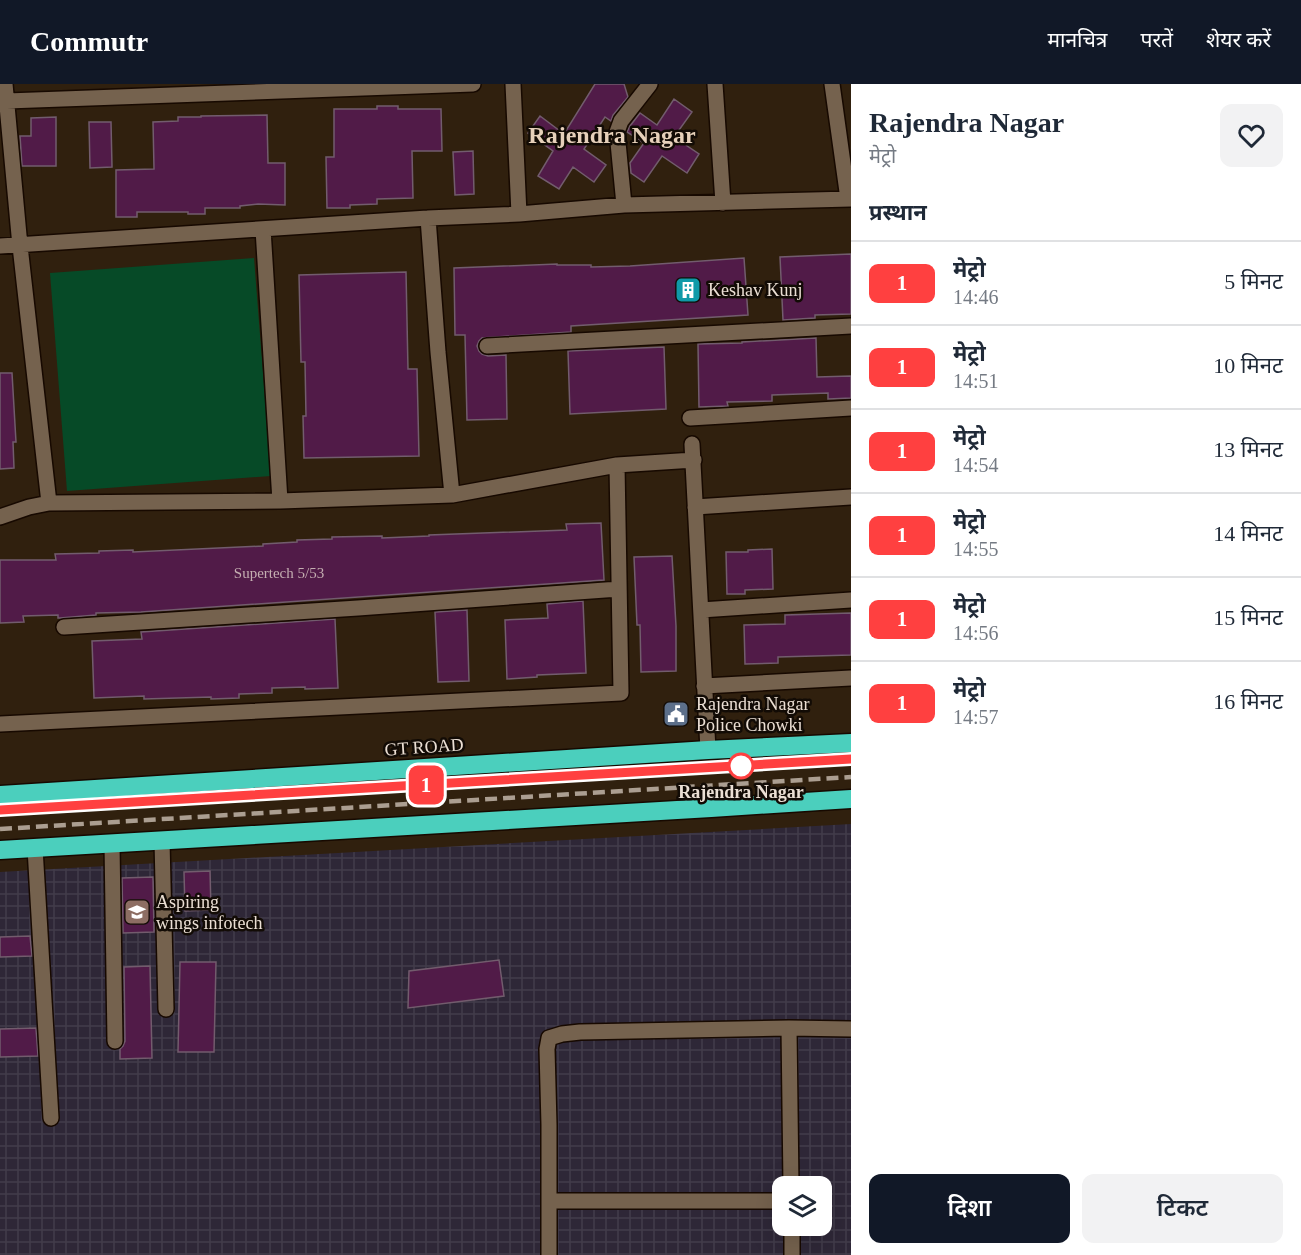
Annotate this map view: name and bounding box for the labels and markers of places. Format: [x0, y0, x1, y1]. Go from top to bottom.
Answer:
building icon: Keshav Kunj [673, 275, 703, 305]
place label: Keshav Kunj [708, 280, 802, 300]
place label: Rajendra Nagar Police Chowki [696, 694, 809, 735]
public building icon: Rajendra Nagar Police Chowki [661, 699, 691, 729]
marker: Rajendra Nagar [728, 753, 754, 779]
place label: Rajendra Nagar [678, 782, 804, 802]
place label: Aspiring wings infotech [156, 892, 262, 933]
school or university icon: Aspiring wings infotech [122, 897, 152, 927]

